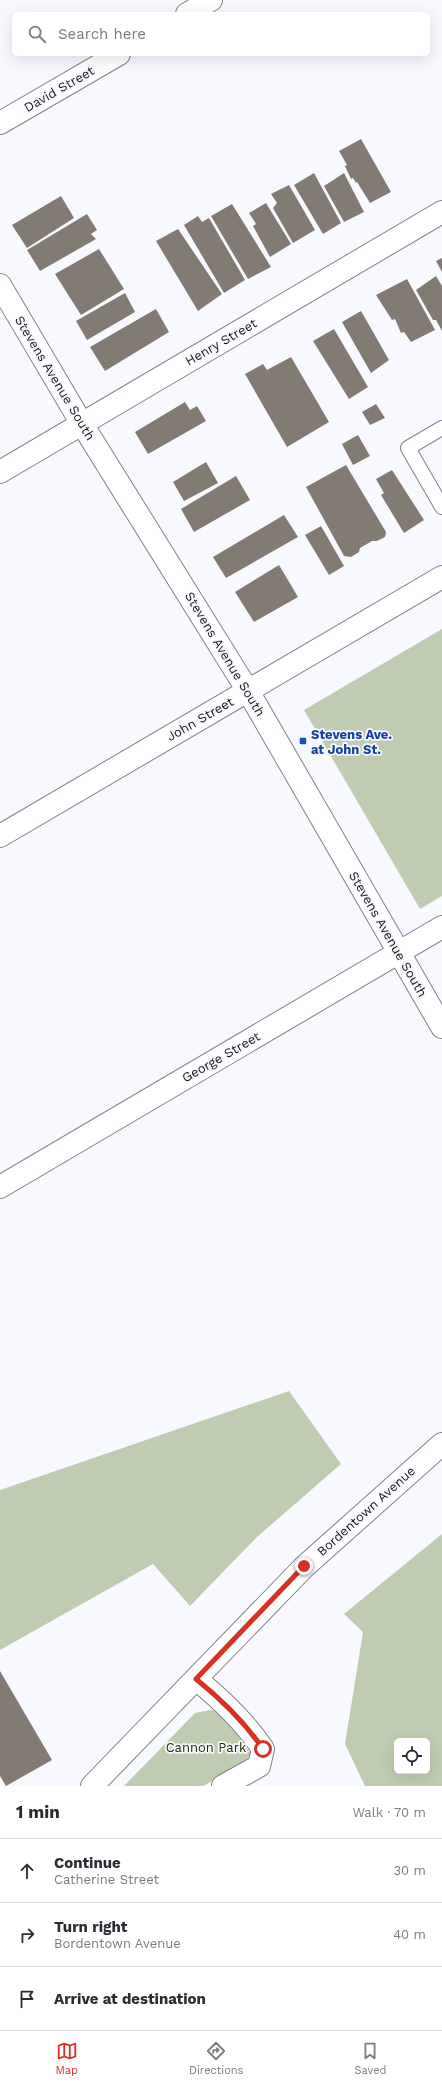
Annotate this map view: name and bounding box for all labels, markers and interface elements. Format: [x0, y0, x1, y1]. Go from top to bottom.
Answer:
search box [12, 12, 430, 56]
icon: search [26, 23, 48, 45]
text: Search here [58, 25, 146, 43]
street label: David Street [21, 63, 97, 115]
street label: Stevens Avenue South [12, 313, 98, 443]
street label: Henry Street [183, 315, 260, 369]
street label: Stevens Avenue South [182, 589, 268, 719]
street label: John Street [164, 694, 237, 744]
place label: Stevens Ave. at John St. [311, 727, 392, 757]
marker: Stevens Ave. at John St. [298, 736, 308, 746]
street label: Stevens Avenue South [346, 869, 430, 999]
street label: George Street [179, 1028, 263, 1085]
street label: Bordentown Avenue [314, 1463, 418, 1559]
route end [295, 1557, 313, 1575]
map controls [394, 1738, 430, 1774]
button: locate [394, 1738, 430, 1774]
park label: Cannon Park [166, 1740, 247, 1755]
route start [254, 1740, 272, 1758]
text: 1 min [16, 1802, 60, 1822]
text: Walk · 70 m [352, 1805, 426, 1820]
text: Continue [54, 1854, 121, 1872]
icon: ahead [16, 1860, 38, 1882]
text: 30 m [394, 1863, 426, 1878]
text: Catherine Street [54, 1872, 159, 1887]
text: Turn right [54, 1918, 127, 1936]
icon: right [16, 1924, 38, 1946]
text: 40 m [393, 1927, 426, 1942]
text: Bordentown Avenue [54, 1936, 181, 1951]
icon: arrive [16, 1988, 38, 2010]
text: Arrive at destination [54, 1990, 206, 2008]
tab: Map [56, 2040, 78, 2077]
tab: Directions [189, 2040, 243, 2077]
tab: Saved [354, 2040, 386, 2077]

